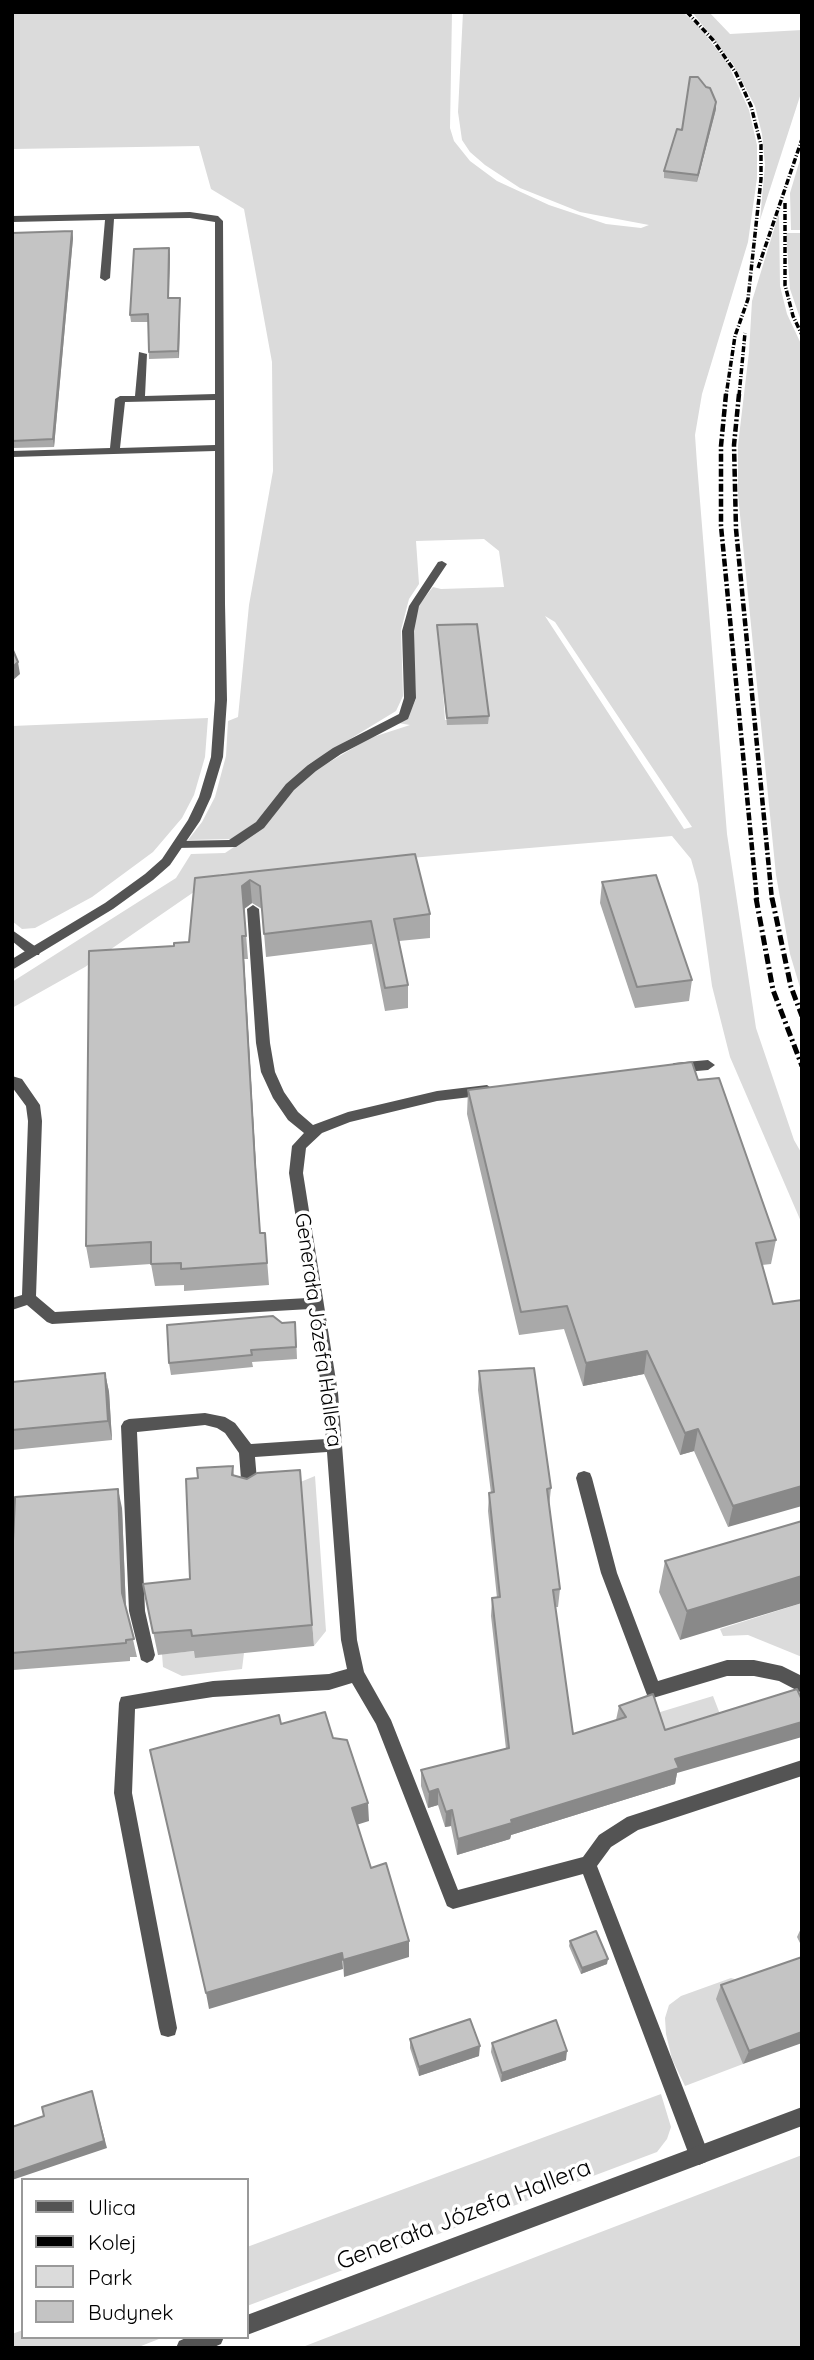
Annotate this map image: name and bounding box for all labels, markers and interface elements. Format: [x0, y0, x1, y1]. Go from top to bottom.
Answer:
street label: Generała Józefa Hallera [289, 1211, 347, 1449]
street label: Generała Józefa Hallera [333, 2153, 595, 2277]
legend [21, 2178, 248, 2339]
text: Ulica [88, 2194, 136, 2220]
text: Kolej [88, 2229, 137, 2255]
text: Park [88, 2264, 132, 2290]
text: Budynek [88, 2299, 174, 2325]

